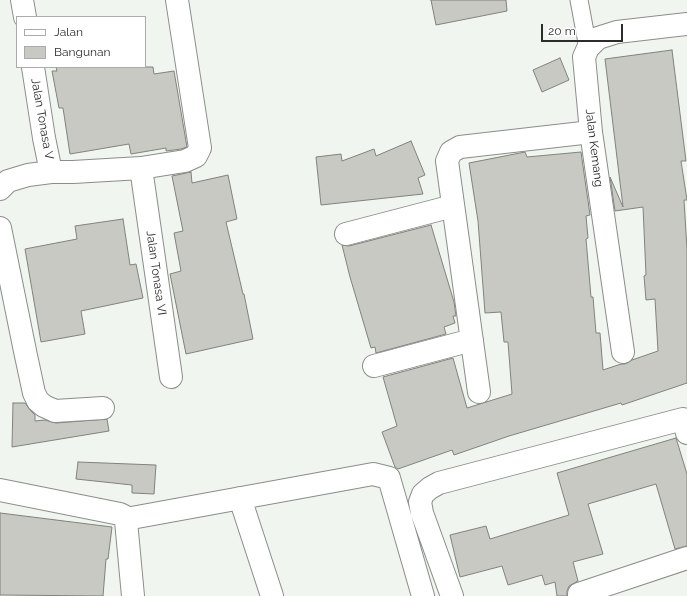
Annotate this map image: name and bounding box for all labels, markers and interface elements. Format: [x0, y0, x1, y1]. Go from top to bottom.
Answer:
legend [16, 16, 146, 68]
scale bar [543, 16, 625, 42]
text: 20 m [548, 24, 576, 38]
text: Jalan [54, 25, 83, 39]
text: Bangunan [54, 45, 111, 59]
street label: Jalan Tonasa V [28, 77, 56, 161]
street label: Jalan Kemang [582, 108, 606, 188]
street label: Jalan Tonasa VI [143, 230, 169, 316]

